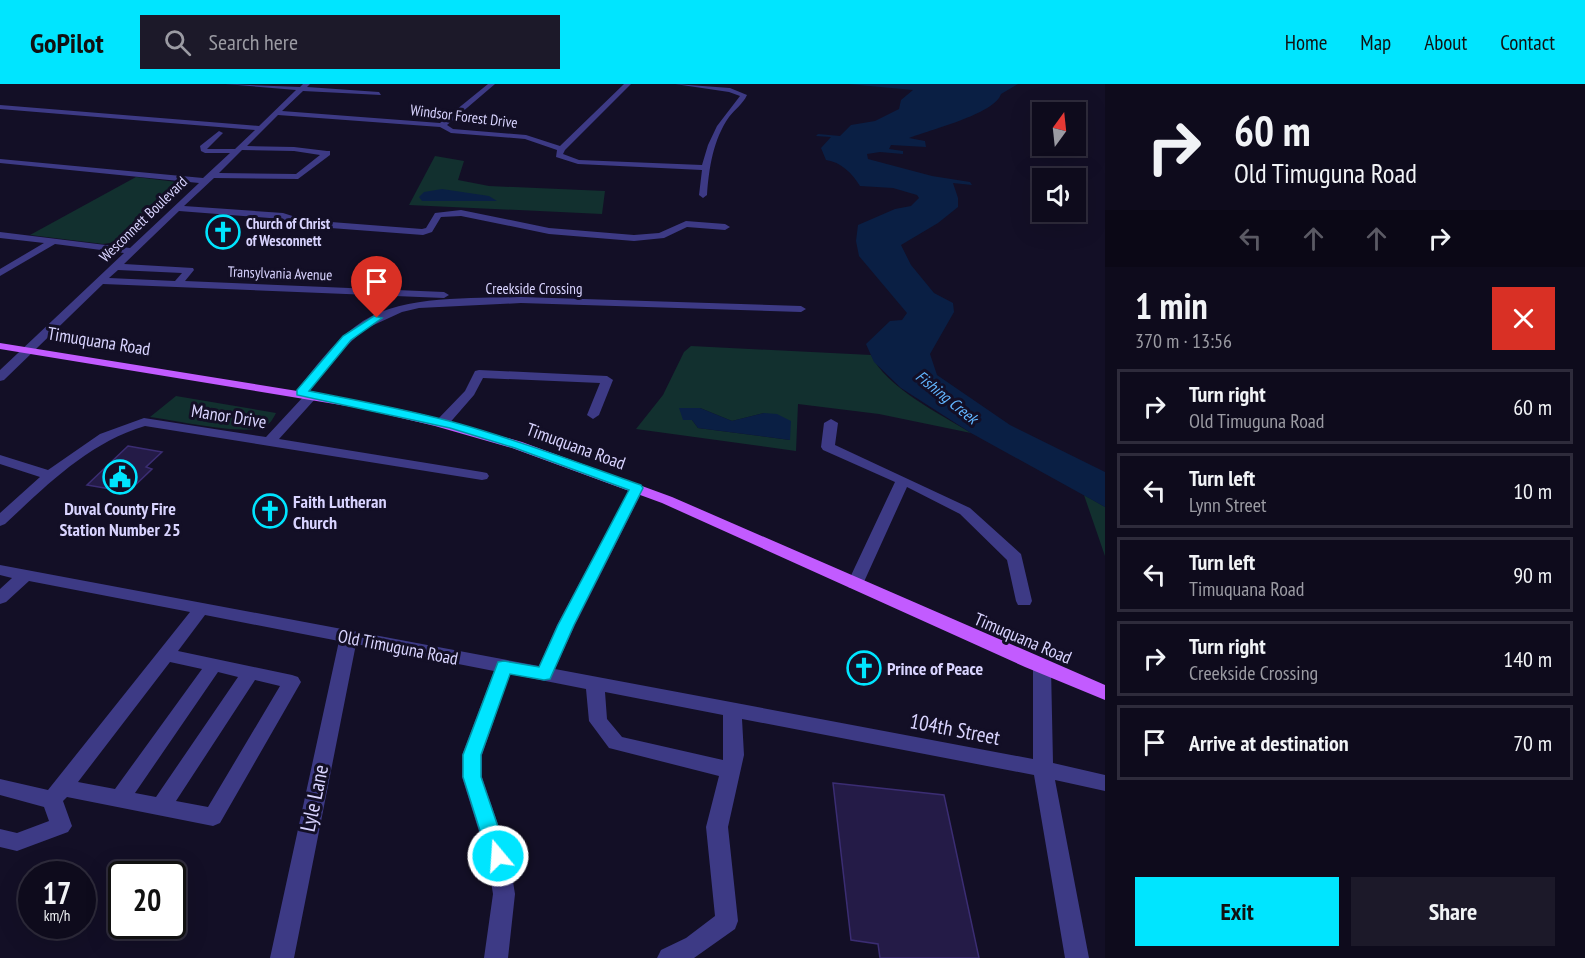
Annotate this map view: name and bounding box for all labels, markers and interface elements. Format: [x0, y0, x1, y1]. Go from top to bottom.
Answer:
search box [140, 15, 560, 69]
text: GoPilot [30, 24, 104, 61]
icon: search [161, 26, 194, 59]
text: Search here [209, 28, 298, 56]
text: Home [1285, 29, 1327, 56]
text: Map [1360, 29, 1391, 56]
text: About [1424, 29, 1467, 56]
text: Contact [1500, 29, 1555, 56]
street label: Windsor Forest Drive [409, 100, 519, 132]
north arrow [1032, 102, 1086, 156]
map controls [1032, 102, 1086, 222]
text: 60 m [1234, 103, 1311, 158]
icon: right [1135, 108, 1213, 186]
text: Old Timuguna Road [1234, 156, 1417, 190]
button: sound [1032, 168, 1086, 222]
street label: Wesconnett Boulevard [95, 172, 191, 266]
church icon: Church of Christ of Wesconnett [205, 214, 241, 250]
place label: Church of Christ of Wesconnett [246, 214, 331, 250]
icon: left [1234, 222, 1267, 255]
icon: ahead [1297, 222, 1330, 255]
icon: ahead [1360, 222, 1393, 255]
icon: right [1423, 222, 1456, 255]
pin [351, 256, 402, 318]
street label: Transylvania Avenue [227, 262, 333, 284]
icon: arrive [360, 265, 393, 298]
street label: Creekside Crossing [486, 279, 582, 298]
text: 1 min [1135, 282, 1208, 329]
button: close [1492, 287, 1555, 350]
street label: Timuquana Road [46, 322, 152, 360]
text: 370 m · 13:56 [1135, 328, 1232, 354]
water label: Fishing Creek [912, 366, 983, 429]
text: Turn right [1189, 380, 1266, 408]
icon: right [1138, 390, 1171, 423]
text: 60 m [1513, 393, 1552, 421]
street label: Manor Drive [190, 399, 268, 433]
text: Old Timuguna Road [1189, 408, 1324, 434]
street label: Timuquana Road [523, 417, 629, 475]
public building icon: Duval County Fire Station Number 25 [102, 459, 138, 495]
text: Turn left [1189, 464, 1255, 492]
icon: left [1138, 474, 1171, 507]
text: 10 m [1513, 477, 1552, 505]
place label: Faith Lutheran Church [293, 490, 387, 534]
text: Lynn Street [1189, 492, 1266, 518]
church icon: Faith Lutheran Church [252, 493, 288, 529]
place label: Duval County Fire Station Number 25 [59, 497, 181, 541]
text: Turn left [1189, 548, 1255, 576]
icon: left [1138, 558, 1171, 591]
text: 90 m [1513, 561, 1552, 589]
text: Timuquana Road [1189, 576, 1304, 602]
street label: Timuquana Road [971, 607, 1075, 669]
street label: Old Timuguna Road [336, 624, 460, 670]
text: Turn right [1189, 632, 1266, 660]
icon: right [1138, 642, 1171, 675]
text: 140 m [1503, 645, 1552, 673]
church icon: Prince of Peace [846, 650, 882, 686]
place label: Prince of Peace [887, 657, 984, 680]
text: Creekside Crossing [1189, 660, 1318, 686]
street label: 104th Street [908, 707, 1003, 751]
icon: arrive [1138, 726, 1171, 759]
text: Arrive at destination [1189, 729, 1349, 757]
text: 70 m [1513, 729, 1552, 757]
street label: Lyle Lane [294, 762, 334, 834]
position arrow [466, 824, 530, 888]
speed limit sign: 20 [108, 861, 186, 939]
text: 17 [43, 873, 71, 912]
button: Exit [1135, 877, 1339, 946]
button: Share [1351, 877, 1555, 946]
text: km/h [44, 906, 70, 925]

